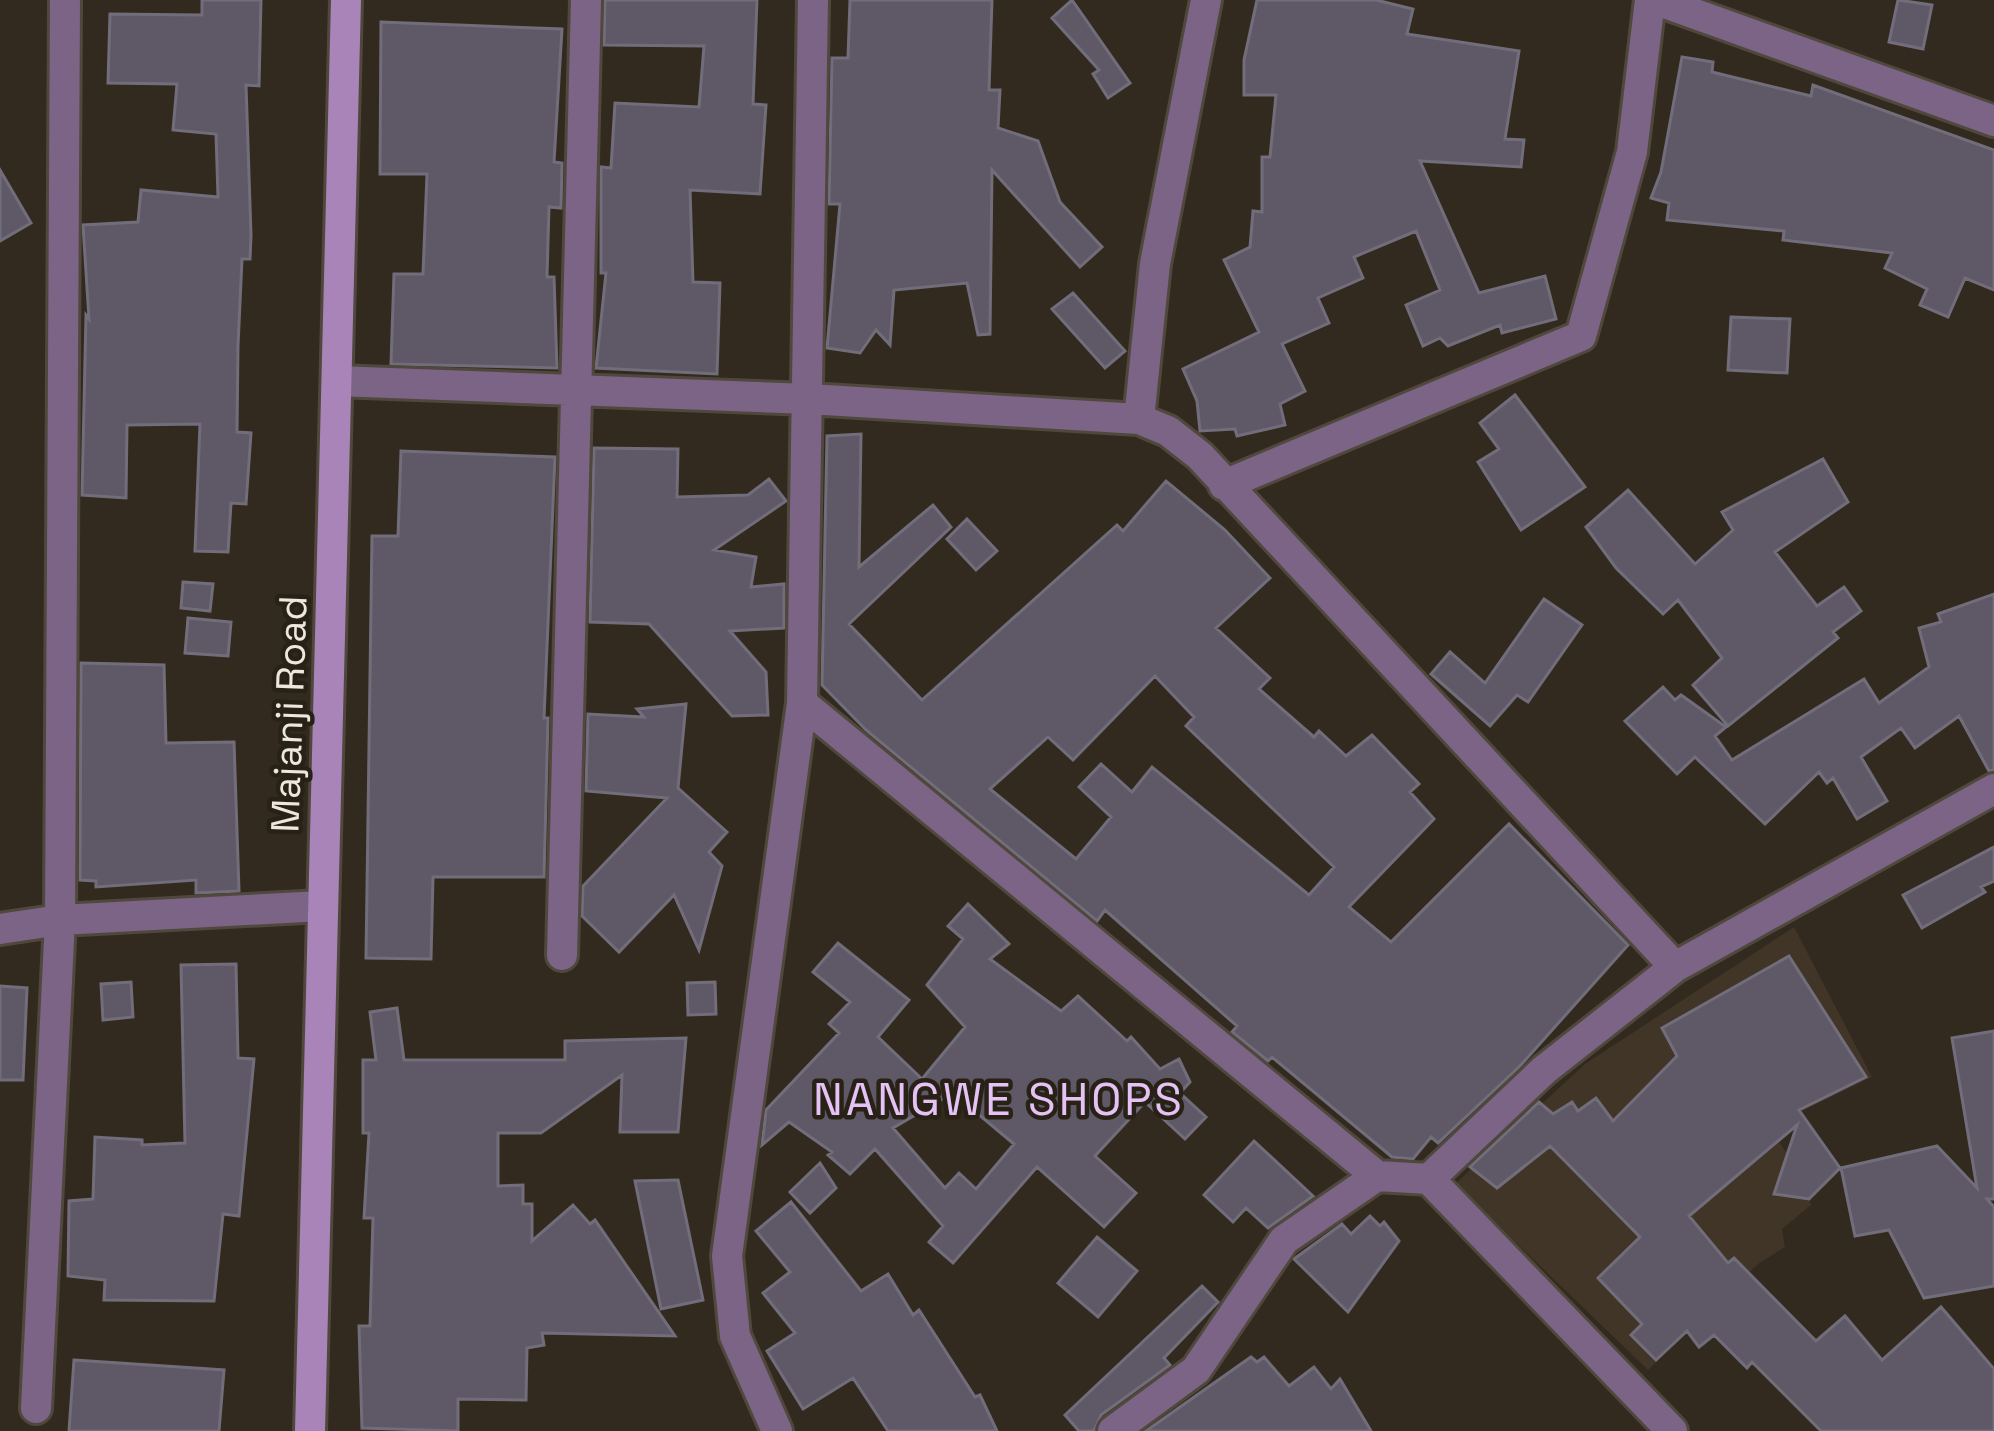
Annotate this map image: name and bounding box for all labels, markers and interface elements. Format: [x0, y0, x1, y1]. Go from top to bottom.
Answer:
street label: Majanji Road [260, 595, 318, 833]
district label: NANGWE SHOPS [813, 1071, 1185, 1128]

